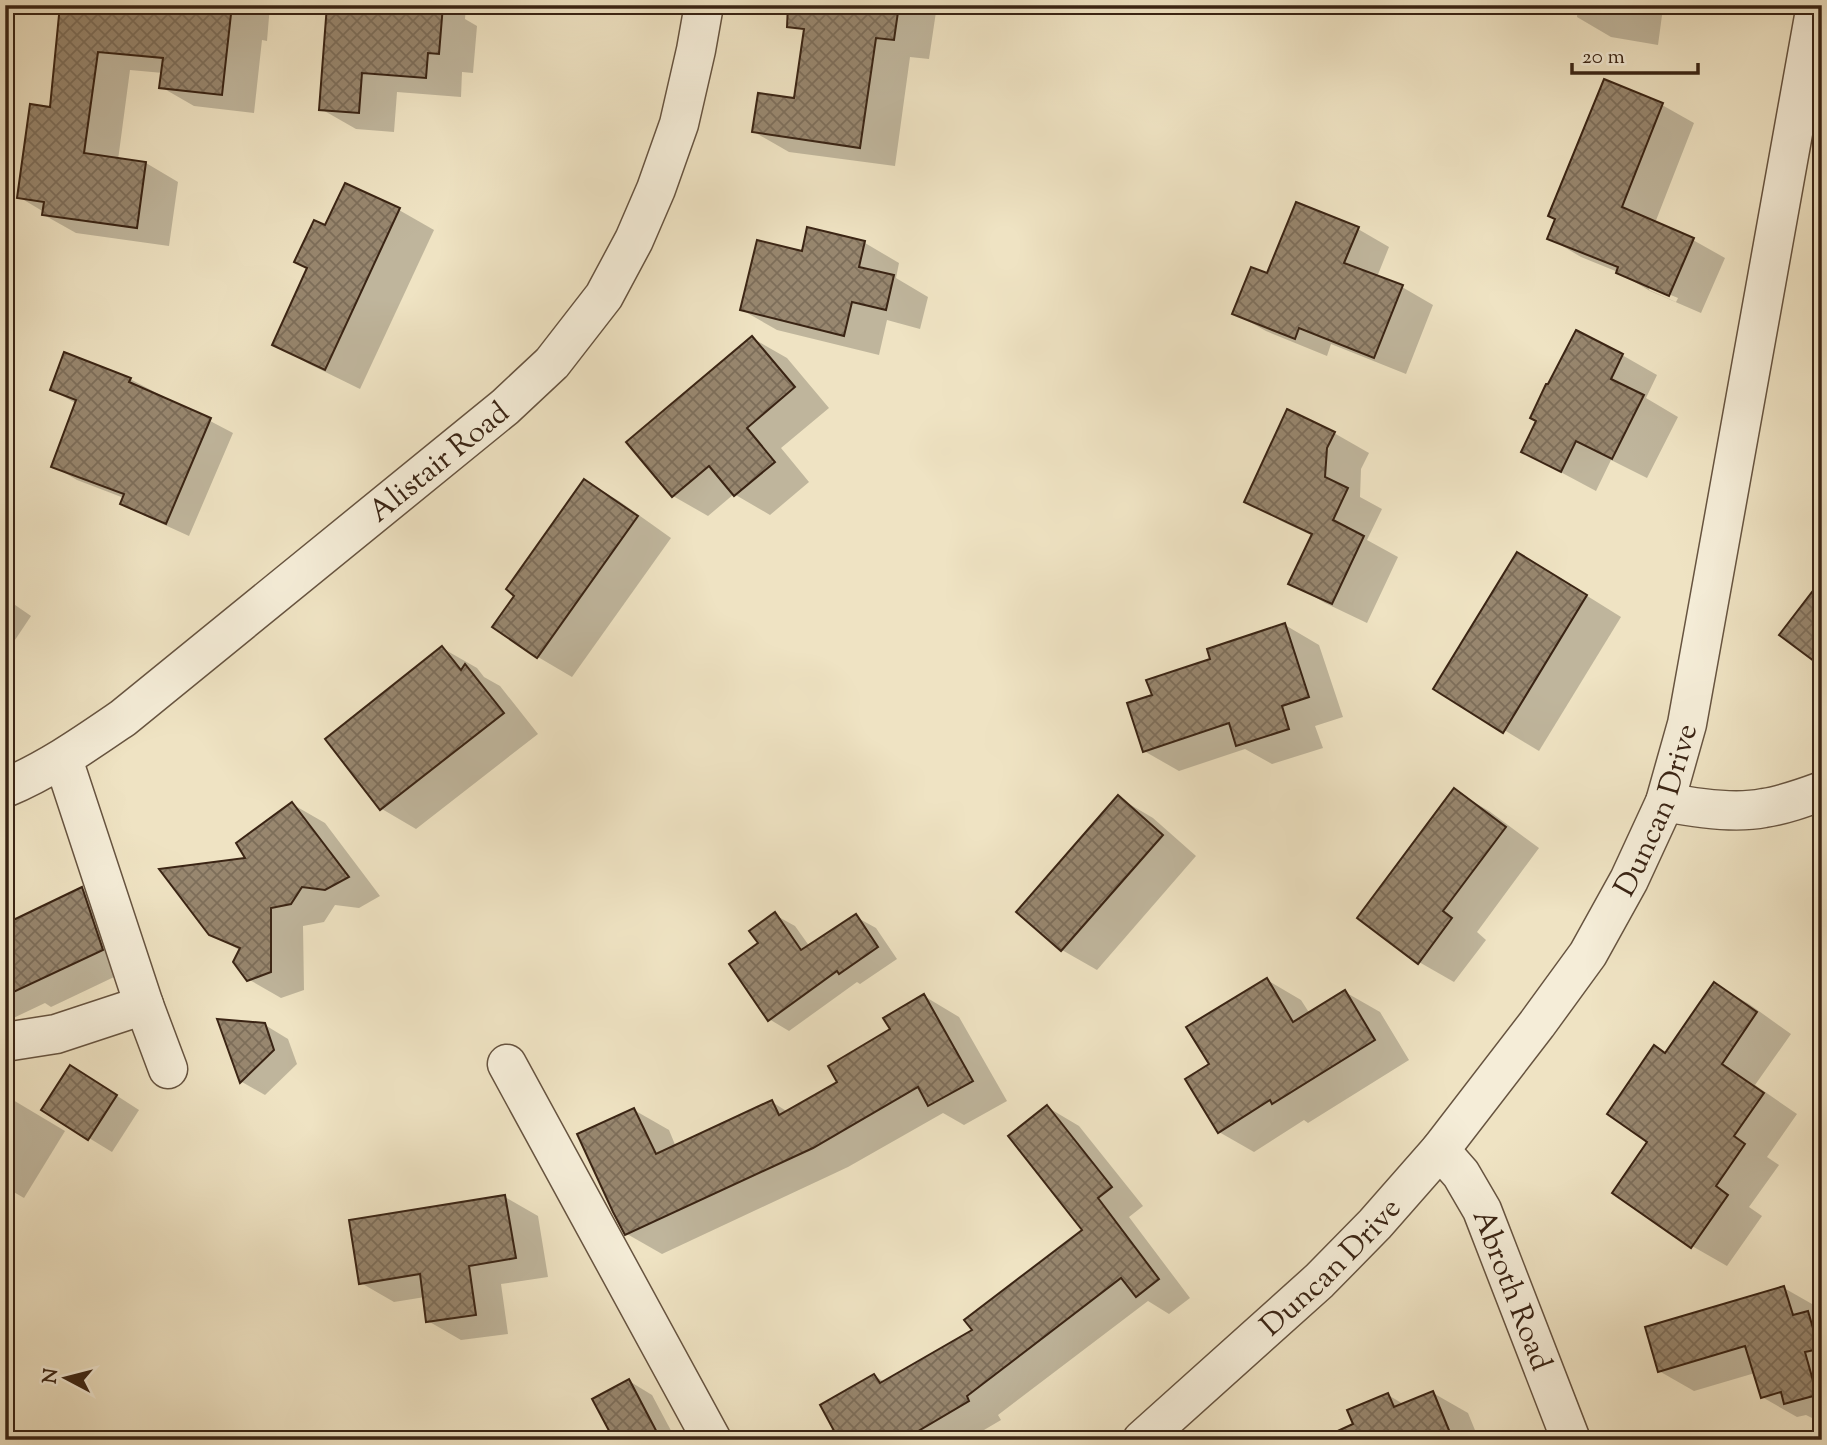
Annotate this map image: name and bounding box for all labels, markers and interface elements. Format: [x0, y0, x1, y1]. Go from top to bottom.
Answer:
scale bar [1572, 32, 1698, 76]
text: 20 m [1582, 43, 1625, 73]
street label: Alistair Road [360, 393, 520, 534]
street label: Duncan Drive [1605, 719, 1710, 905]
street label: Duncan Drive [1252, 1189, 1412, 1348]
street label: Abroth Road [1460, 1204, 1561, 1378]
north arrow [32, 1344, 102, 1414]
text: N [37, 1367, 66, 1385]

